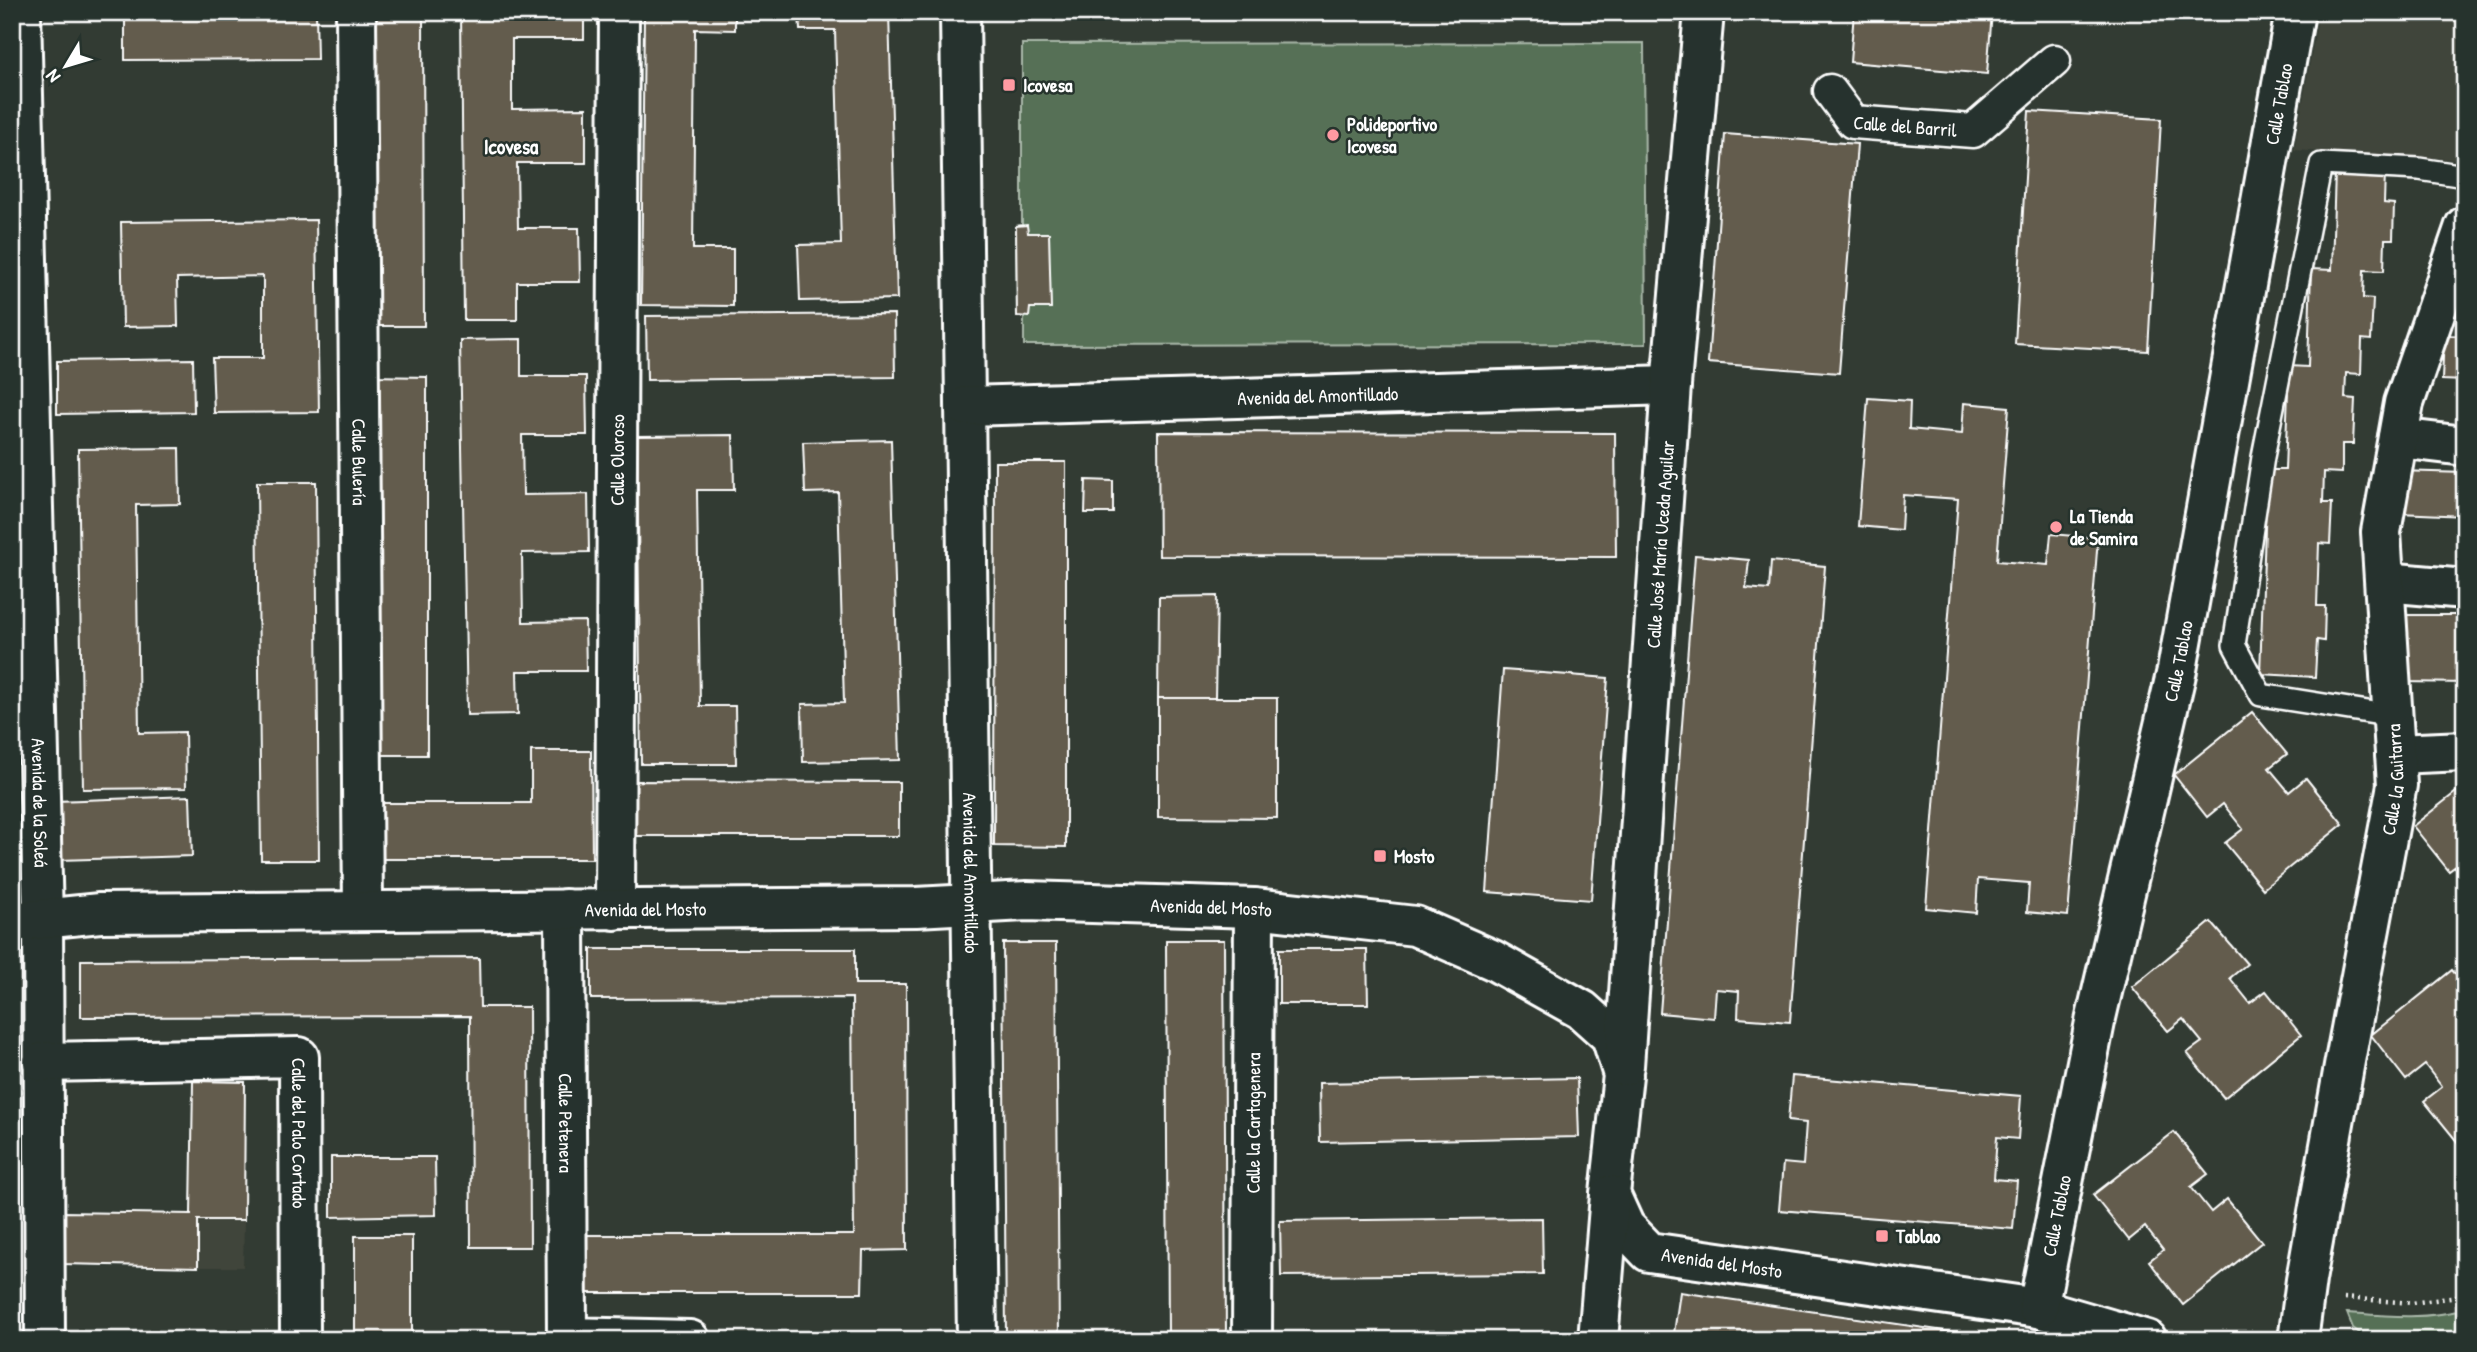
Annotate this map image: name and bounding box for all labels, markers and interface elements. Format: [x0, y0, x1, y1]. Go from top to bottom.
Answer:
north arrow [32, 32, 102, 102]
street label: Calle Tablao [2258, 61, 2299, 147]
text: N [39, 64, 66, 88]
place label: Icovesa [1023, 72, 1073, 98]
marker: Icovesa [1001, 77, 1017, 93]
street label: Calle del Barril [1853, 109, 1959, 143]
place label: Polideportivo Icovesa [1347, 111, 1438, 159]
marker: Polideportivo Icovesa [1325, 127, 1341, 143]
district label: Icovesa [484, 132, 539, 161]
street label: Avenida del Amontillado [1237, 380, 1399, 411]
street label: Calle Oloroso [604, 414, 630, 506]
street label: Calle Bulería [346, 418, 373, 506]
street label: Calle José María Uceda Aguilar [1640, 439, 1680, 649]
place label: La Tienda de Samira [2070, 503, 2138, 551]
marker: La Tienda de Samira [2048, 519, 2064, 535]
street label: Calle Tablao [2157, 618, 2199, 704]
street label: Calle la Guitarra [2375, 723, 2410, 837]
street label: Avenida de la Soleá [26, 738, 55, 868]
street label: Avenida del Amontillado [957, 792, 985, 954]
place label: Mosto [1394, 843, 1435, 869]
marker: Mosto [1372, 848, 1388, 864]
street label: Avenida del Mosto [1150, 892, 1274, 923]
street label: Avenida del Mosto [585, 896, 707, 922]
street label: Calle la Cartagenera [1240, 1052, 1266, 1194]
street label: Calle del Palo Cortado [286, 1058, 313, 1209]
street label: Calle Petenera [553, 1073, 579, 1173]
street label: Calle Tablao [2036, 1173, 2077, 1259]
place label: Tablao [1895, 1223, 1941, 1249]
marker: Tablao [1874, 1228, 1890, 1244]
street label: Avenida del Mosto [1660, 1241, 1784, 1284]

